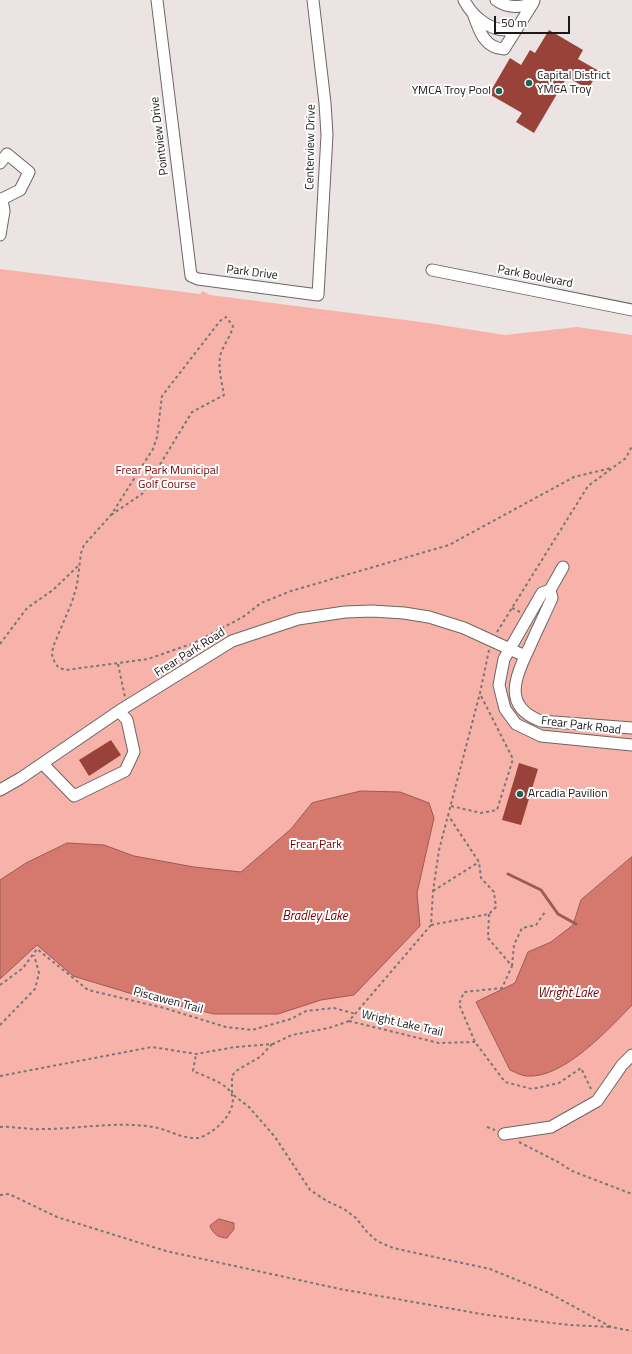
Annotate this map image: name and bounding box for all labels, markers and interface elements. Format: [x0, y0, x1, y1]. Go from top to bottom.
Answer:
scale bar [496, 8, 572, 34]
text: 50 m [501, 13, 527, 32]
place label: Capital District YMCA Troy [537, 69, 611, 97]
marker: Capital District YMCA Troy [524, 78, 534, 88]
place label: YMCA Troy Pool [412, 84, 491, 98]
marker: YMCA Troy Pool [494, 86, 504, 96]
street label: Pointview Drive [148, 96, 172, 176]
street label: Centerview Drive [303, 104, 319, 190]
street label: Park Drive [225, 263, 279, 283]
street label: Park Boulevard [496, 263, 574, 291]
park label: Frear Park Municipal Golf Course [115, 464, 219, 492]
street label: Frear Park Road [152, 626, 228, 680]
street label: Frear Park Road [540, 714, 622, 738]
place label: Arcadia Pavilion [528, 787, 608, 801]
marker: Arcadia Pavilion [515, 789, 525, 799]
park label: Frear Park [290, 838, 342, 852]
water label: Bradley Lake [282, 909, 348, 925]
street label: Piscawen Trail [132, 985, 204, 1017]
water label: Wright Lake [538, 986, 598, 1002]
street label: Wright Lake Trail [360, 1008, 444, 1040]

